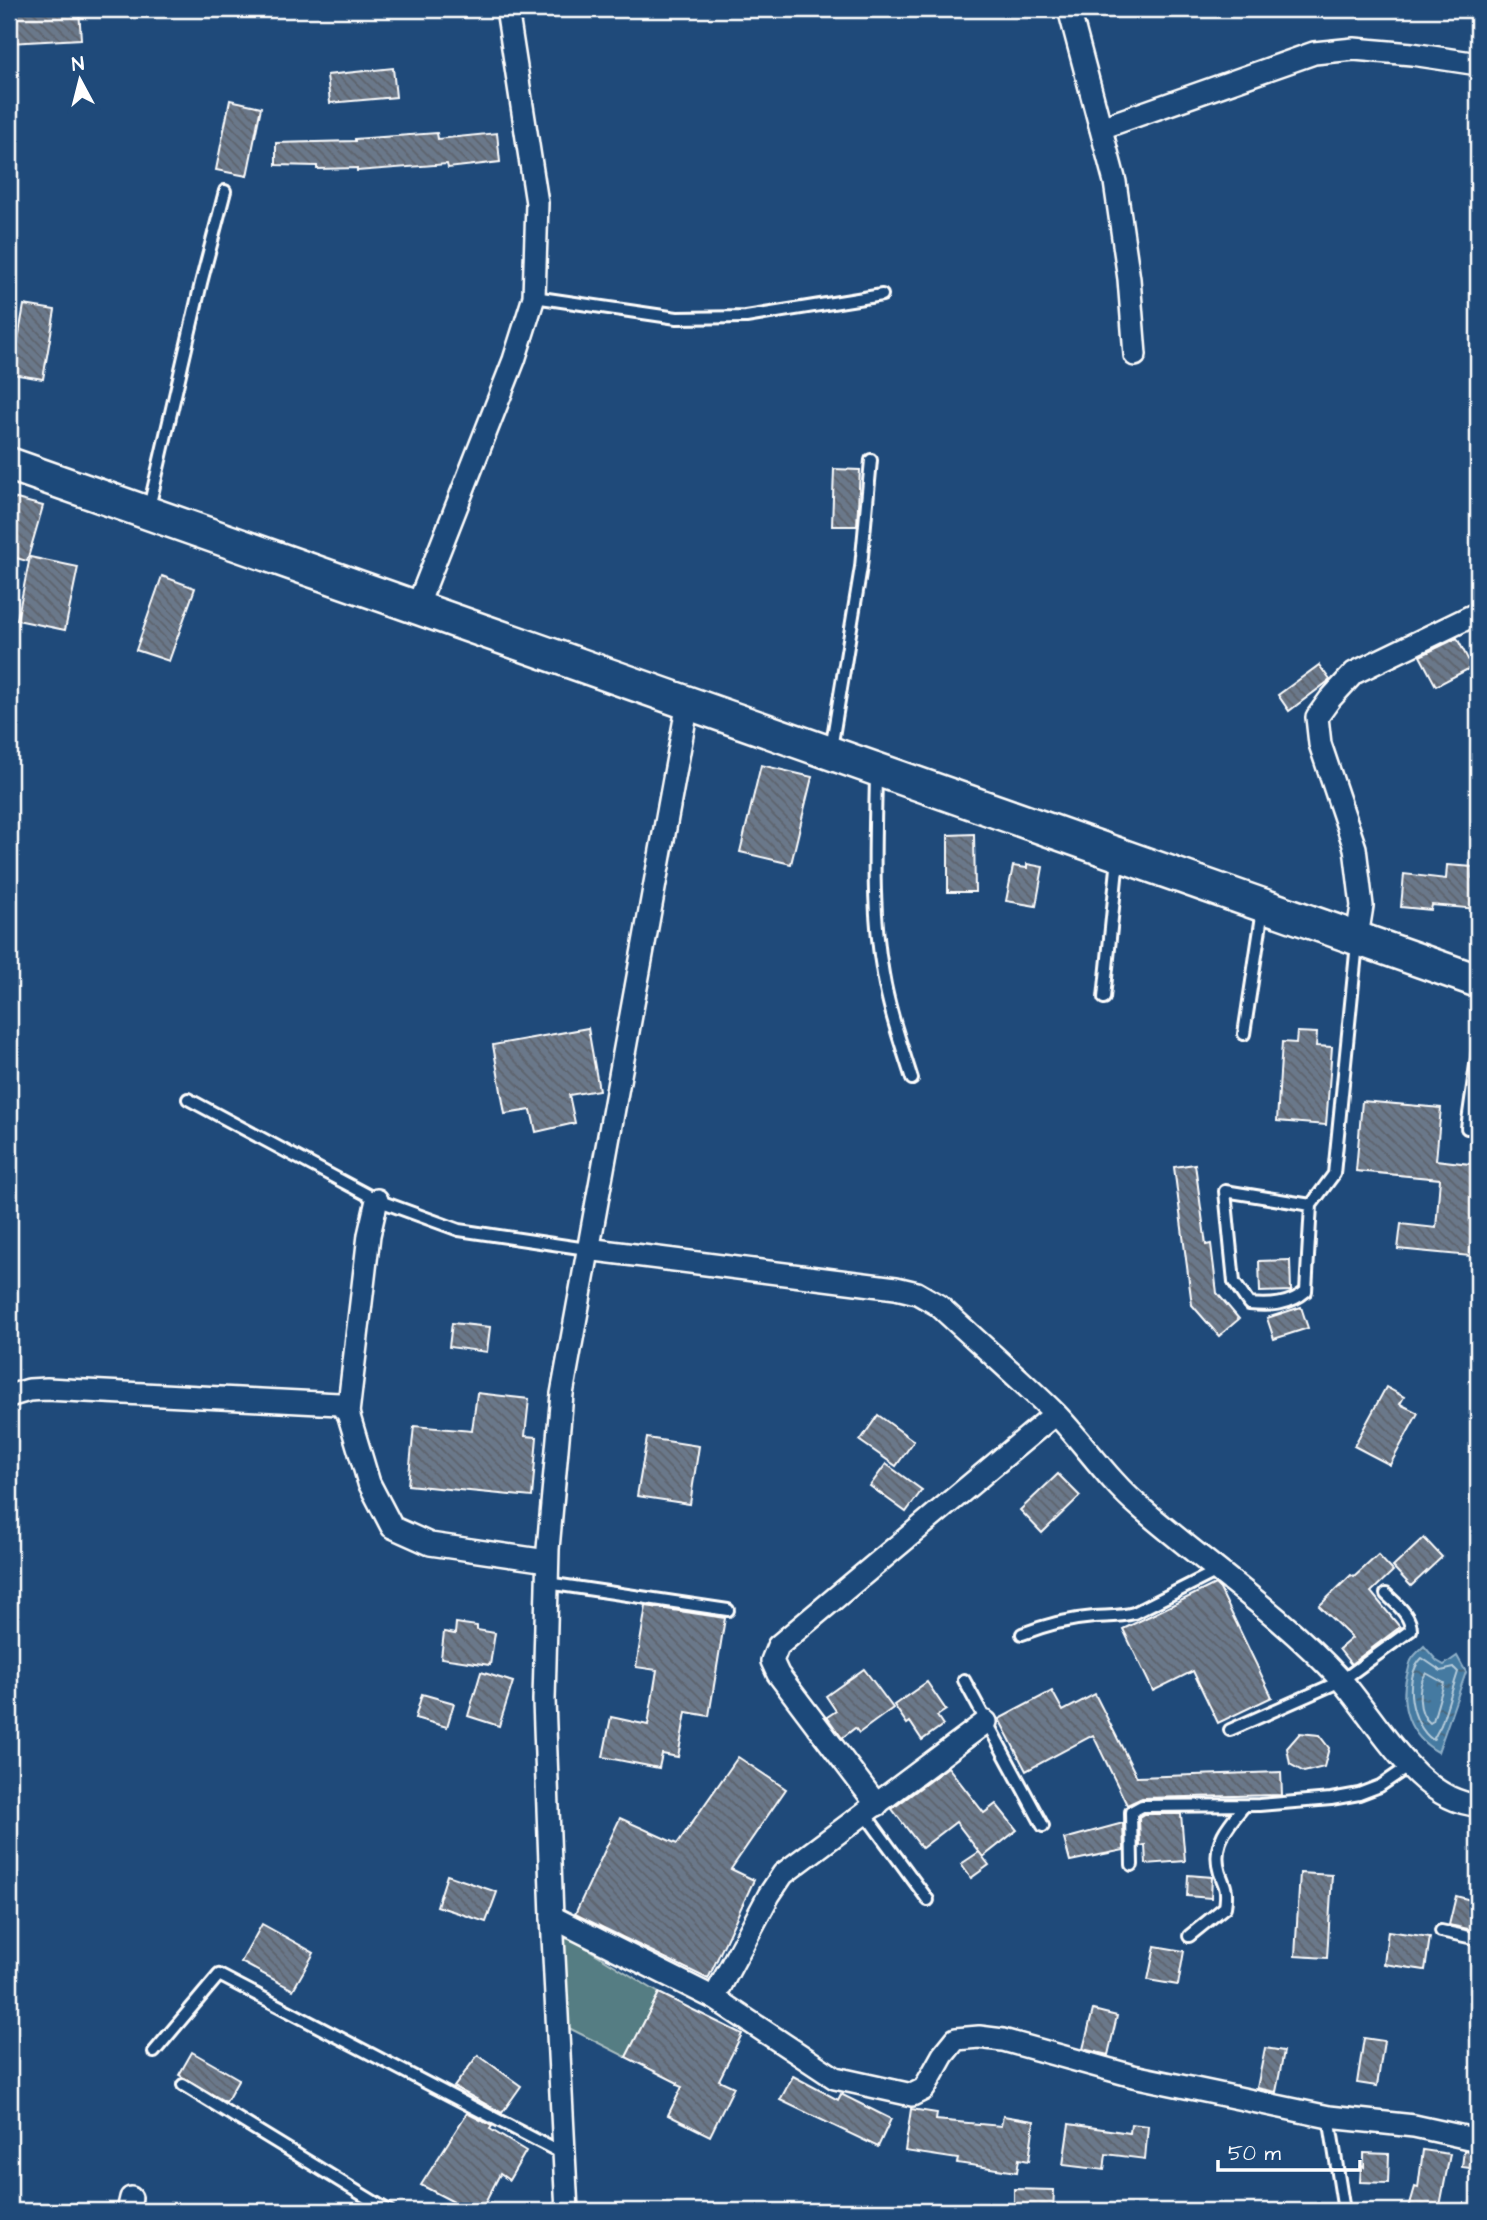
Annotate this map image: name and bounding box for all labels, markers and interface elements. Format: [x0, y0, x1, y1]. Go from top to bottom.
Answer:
north arrow [46, 46, 116, 116]
text: N [71, 50, 86, 79]
scale bar [1218, 2129, 1359, 2173]
text: 50 m [1228, 2139, 1282, 2168]

